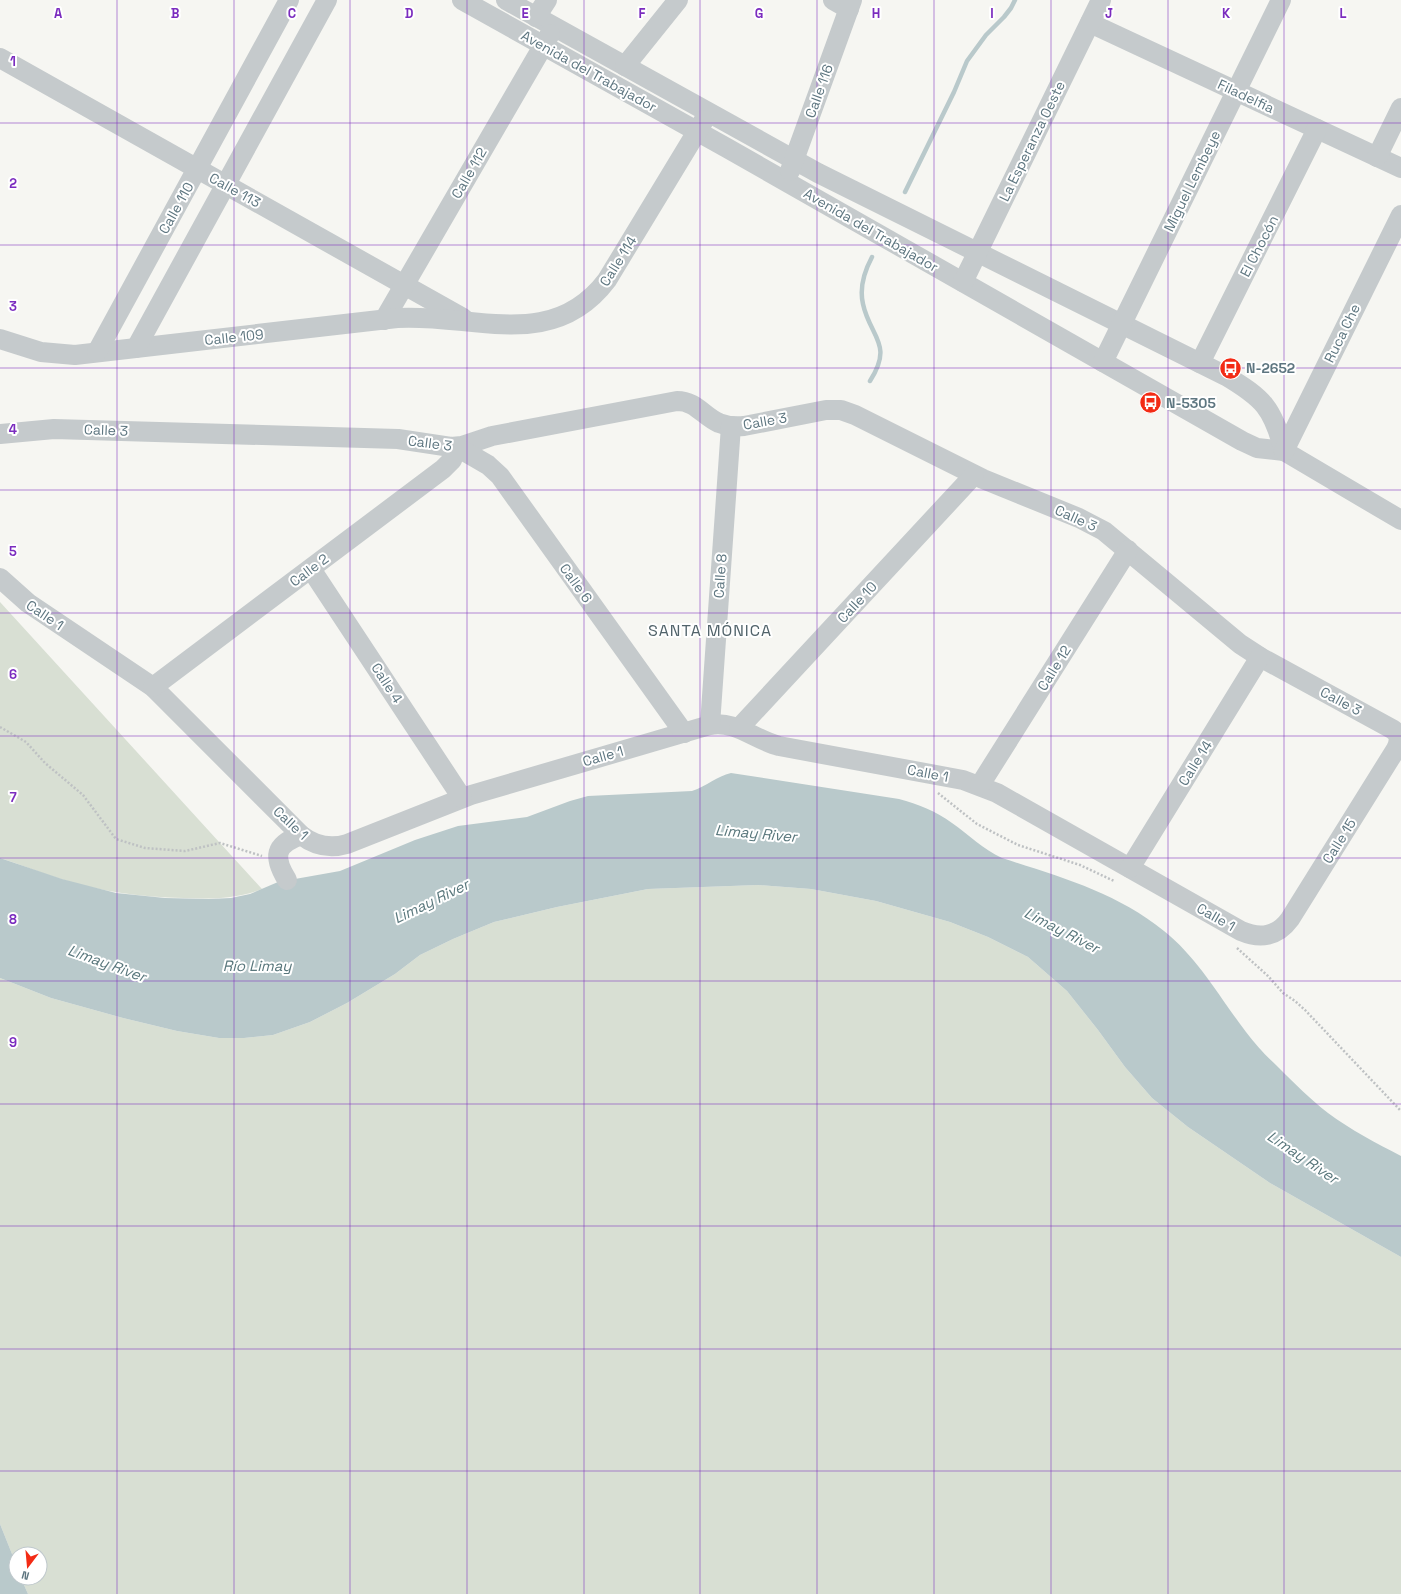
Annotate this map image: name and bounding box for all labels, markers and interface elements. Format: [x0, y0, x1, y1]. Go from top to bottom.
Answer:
text: A [54, 5, 63, 22]
text: B [171, 5, 180, 22]
text: C [288, 5, 296, 22]
text: D [405, 5, 414, 22]
text: E [521, 5, 529, 22]
text: F [639, 5, 646, 22]
text: G [755, 5, 763, 22]
text: H [872, 5, 880, 22]
text: I [990, 5, 994, 22]
text: J [1105, 5, 1113, 22]
text: K [1222, 5, 1231, 22]
text: L [1339, 5, 1347, 22]
street label: Avenida del Trabajador [518, 26, 660, 116]
text: 1 [10, 53, 16, 70]
street label: Calle 116 [801, 62, 837, 120]
street label: Filadelfia [1215, 75, 1277, 117]
street label: La Esperanza Oeste [995, 78, 1069, 204]
street label: Miguel Lembeye [1160, 127, 1224, 235]
street label: Calle 112 [447, 144, 491, 202]
street label: Calle 113 [206, 169, 264, 211]
text: 2 [9, 175, 17, 192]
street label: Calle 110 [154, 179, 198, 237]
street label: Avenida del Trabajador [801, 184, 941, 276]
street label: El Chocón [1236, 212, 1282, 280]
street label: Calle 114 [595, 232, 641, 290]
text: 3 [9, 298, 17, 315]
street label: Ruca Che [1320, 301, 1364, 365]
street label: Calle 109 [204, 325, 264, 349]
bus stop icon: N-2652 [1217, 355, 1243, 381]
place label: N-2652 [1246, 359, 1295, 377]
bus stop icon: N-5305 [1138, 390, 1164, 416]
place label: N-5305 [1166, 394, 1216, 412]
street label: Calle 3 [742, 408, 788, 434]
street label: Calle 3 [84, 420, 128, 440]
text: 4 [9, 421, 17, 438]
street label: Calle 3 [407, 431, 453, 455]
street label: Calle 3 [1052, 501, 1100, 535]
text: 5 [9, 543, 17, 560]
street label: Calle 2 [286, 550, 332, 590]
street label: Calle 8 [709, 553, 731, 599]
street label: Calle 6 [556, 560, 596, 606]
street label: Calle 10 [833, 577, 881, 627]
street label: Calle 1 [23, 596, 67, 634]
district label: SANTA MÓNICA [648, 620, 772, 641]
street label: Calle 12 [1033, 642, 1075, 694]
street label: Calle 4 [367, 659, 407, 707]
text: 6 [9, 666, 17, 683]
street label: Calle 3 [1317, 683, 1365, 719]
street label: Calle 14 [1174, 737, 1216, 789]
street label: Calle 1 [581, 742, 625, 770]
street label: Calle 1 [906, 760, 950, 786]
text: 7 [9, 789, 17, 806]
street label: Calle 1 [270, 802, 312, 844]
street label: Calle 15 [1318, 815, 1360, 867]
water label: Limay River [714, 820, 799, 846]
water label: Limay River [390, 874, 473, 927]
street label: Calle 1 [1193, 899, 1239, 935]
water label: Limay River [1021, 903, 1104, 958]
text: 8 [9, 911, 17, 928]
water label: Limay River [65, 940, 150, 986]
water label: Río Limay [223, 956, 292, 975]
text: 9 [9, 1034, 17, 1051]
water label: Limay River [1264, 1126, 1343, 1188]
north arrow [8, 1546, 48, 1586]
text: N [20, 1568, 31, 1583]

